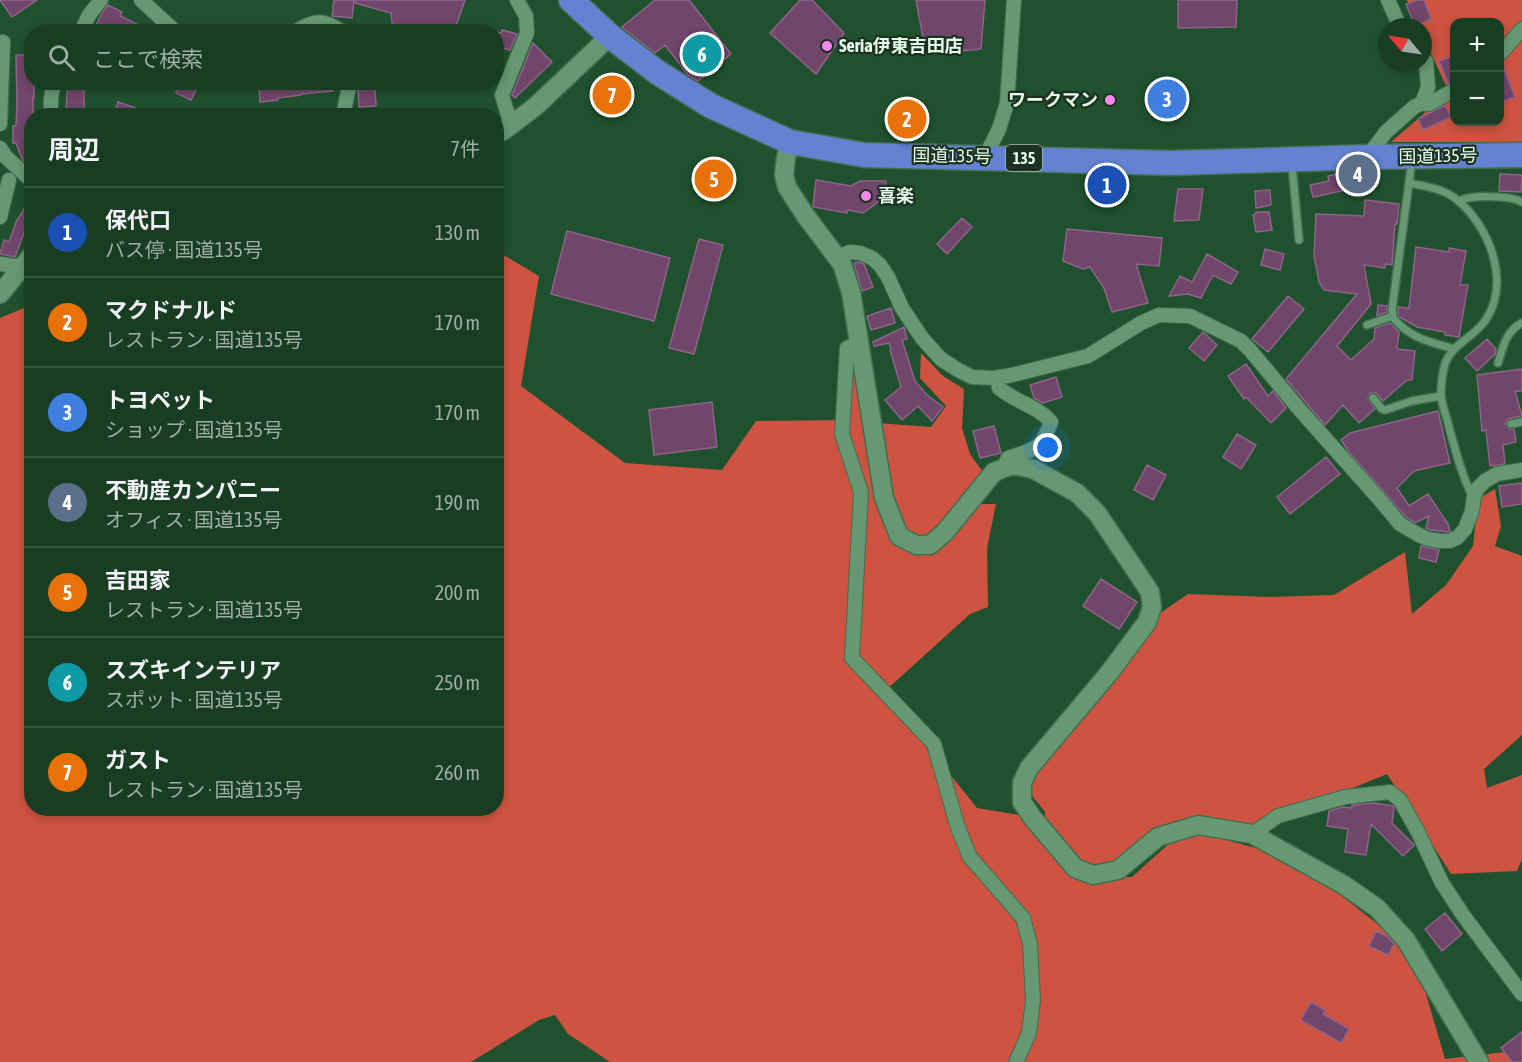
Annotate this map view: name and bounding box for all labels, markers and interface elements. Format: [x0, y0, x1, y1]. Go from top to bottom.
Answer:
north arrow [1378, 18, 1432, 72]
map controls [1450, 18, 1504, 126]
button: + [1450, 18, 1504, 72]
search box [24, 24, 504, 90]
pin: 6 [682, 32, 722, 76]
place label: Seria伊東吉田店 [839, 35, 963, 56]
marker: Seria伊東吉田店 [820, 39, 834, 53]
icon: search [45, 41, 78, 74]
text: ここで検索 [93, 46, 203, 72]
pin: 7 [592, 72, 632, 118]
button: − [1450, 72, 1504, 126]
pin: 3 [1148, 76, 1186, 122]
place label: ワークマン [1008, 89, 1098, 110]
marker: ワークマン [1103, 93, 1117, 107]
pin: 2 [888, 96, 926, 142]
text: 周辺 [48, 135, 100, 165]
text: 7件 [451, 137, 480, 160]
street label: 国道135号 [912, 144, 992, 167]
street label: 国道135号 [1398, 144, 1478, 167]
road number: 135 [1006, 145, 1042, 171]
pin: 4 [1338, 152, 1378, 196]
pin: 5 [694, 156, 734, 201]
pin: 1 [1088, 162, 1126, 207]
place label: 喜楽 [878, 185, 914, 206]
marker: 喜楽 [859, 189, 873, 203]
text: 保代口 [105, 207, 171, 233]
text: 1 [63, 221, 72, 244]
text: 130 m [435, 221, 480, 244]
text: バス停 · 国道135号 [105, 238, 263, 261]
text: マクドナルド [105, 297, 237, 323]
text: 2 [63, 311, 72, 334]
text: 170 m [435, 311, 480, 334]
text: レストラン · 国道135号 [105, 328, 303, 351]
text: トヨペット [105, 387, 215, 413]
text: 3 [63, 401, 72, 424]
text: 170 m [435, 401, 480, 424]
text: ショップ · 国道135号 [105, 418, 283, 441]
your location [1033, 433, 1062, 462]
text: 不動産カンパニー [105, 477, 281, 503]
text: 4 [63, 491, 72, 514]
text: 190 m [435, 491, 480, 514]
text: オフィス · 国道135号 [105, 508, 283, 531]
text: 吉田家 [105, 567, 171, 593]
text: 5 [63, 581, 72, 604]
text: 200 m [435, 581, 480, 604]
text: レストラン · 国道135号 [105, 598, 303, 621]
text: スズキインテリア [105, 657, 281, 683]
text: 6 [63, 671, 72, 694]
text: 250 m [435, 671, 480, 694]
text: スポット · 国道135号 [105, 688, 283, 711]
text: ガスト [105, 747, 171, 773]
text: 7 [63, 761, 72, 784]
text: 260 m [435, 761, 480, 784]
text: レストラン · 国道135号 [105, 778, 303, 801]

